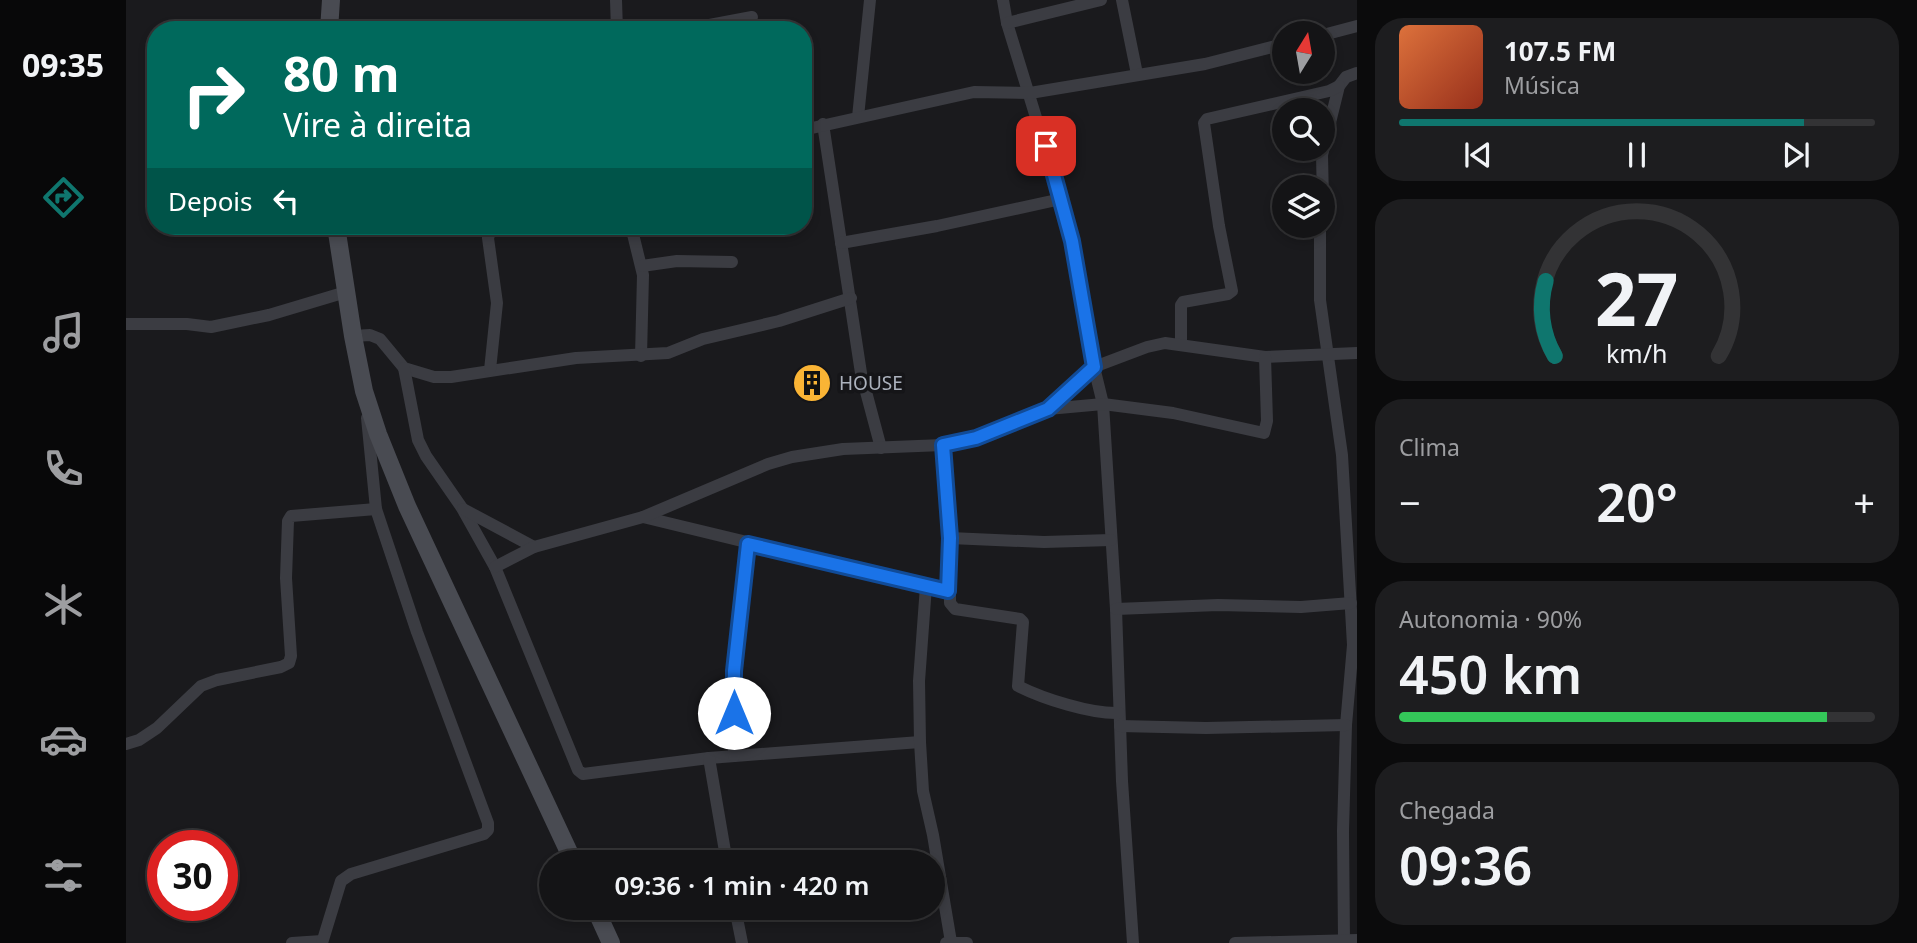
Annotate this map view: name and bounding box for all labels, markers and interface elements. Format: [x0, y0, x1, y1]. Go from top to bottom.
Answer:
north arrow [1272, 21, 1335, 84]
map controls [1272, 21, 1335, 238]
text: 107.5 FM [1504, 33, 1616, 69]
text: 80 m [283, 40, 400, 106]
text: 09:35 [22, 43, 104, 86]
icon: right [168, 49, 259, 140]
text: Música [1504, 69, 1580, 101]
button: search [1272, 98, 1335, 161]
text: Vire à direita [283, 103, 472, 146]
pin [1016, 116, 1076, 176]
icon: arrive [1027, 127, 1065, 165]
icon: previous [1459, 136, 1497, 174]
icon: pause [1618, 136, 1656, 174]
icon: next [1777, 136, 1815, 174]
icon: directions [39, 173, 88, 222]
button: layers [1272, 175, 1335, 238]
icon: left [267, 182, 305, 220]
text: Depois [168, 183, 253, 219]
text: 27 [1595, 249, 1679, 348]
icon: music [39, 308, 88, 357]
text: km/h [1606, 336, 1668, 370]
building icon: HOUSE [791, 362, 833, 404]
place label: HOUSE [839, 370, 903, 396]
text: Clima [1399, 431, 1460, 463]
icon: phone [39, 444, 88, 493]
text: 20° [1596, 466, 1678, 537]
text: − [1399, 476, 1421, 528]
text: + [1853, 476, 1875, 528]
icon: climate [39, 580, 88, 629]
text: Autonomia · 90% [1399, 603, 1582, 635]
text: 450 km [1399, 638, 1582, 709]
position arrow [697, 676, 771, 750]
icon: car [39, 715, 88, 764]
text: Chegada [1399, 794, 1495, 826]
text: 09:36 [1399, 829, 1532, 900]
speed limit sign: 30 [147, 830, 238, 921]
icon: filters [39, 851, 88, 900]
text: 09:36 · 1 min · 420 m [615, 867, 869, 903]

